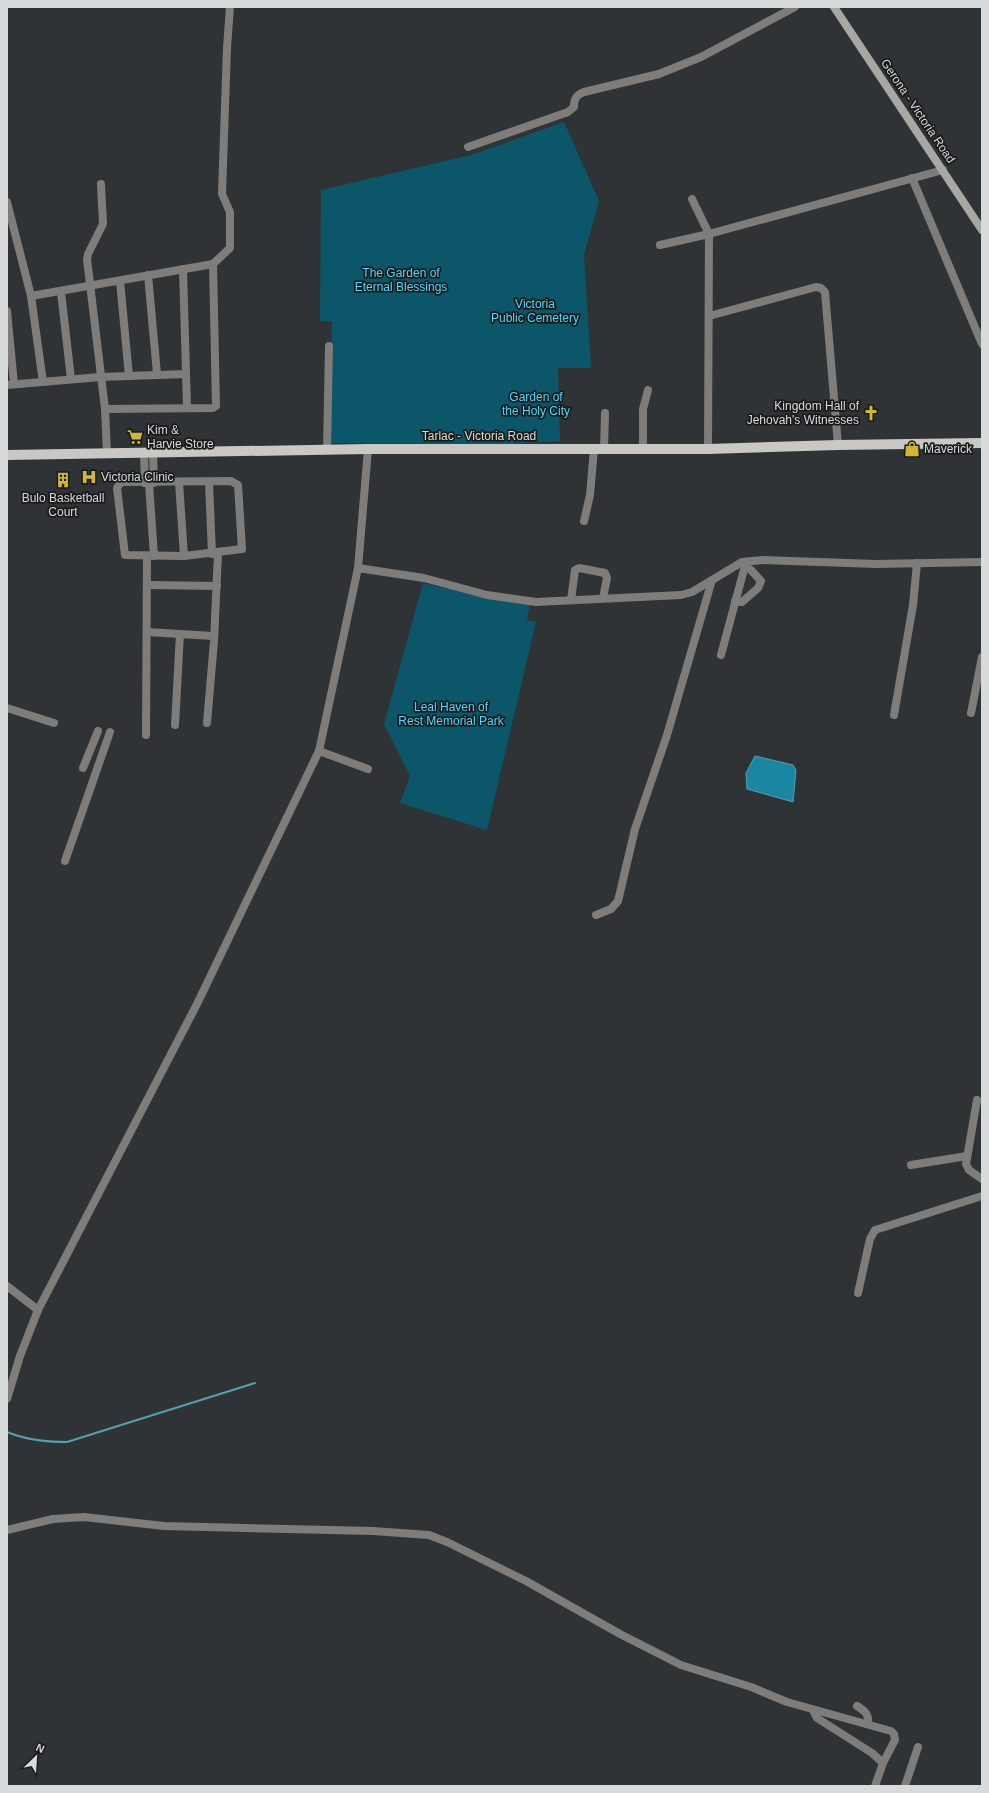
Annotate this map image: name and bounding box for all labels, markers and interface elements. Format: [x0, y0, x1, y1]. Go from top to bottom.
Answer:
street label: Gerona - Victoria Road [878, 56, 958, 166]
park label: The Garden of Eternal Blessings [355, 266, 447, 294]
park label: Victoria Public Cemetery [491, 297, 579, 325]
park label: Garden of the Holy City [502, 390, 570, 418]
place label: Kingdom Hall of Jehovah's Witnesses [747, 399, 860, 427]
church icon: Kingdom Hall of Jehovah's Witnesses [862, 404, 880, 422]
place label: Kim & Harvie Store [147, 423, 214, 451]
supermarket icon: Kim & Harvie Store [126, 428, 144, 446]
street label: Tarlac - Victoria Road [422, 429, 536, 443]
shop icon: Maverick [903, 440, 921, 458]
place label: Maverick [924, 442, 973, 456]
hospital icon: Victoria Clinic [80, 468, 98, 486]
place label: Victoria Clinic [101, 470, 173, 484]
building icon: Bulo Basketball Court [54, 471, 72, 489]
place label: Bulo Basketball Court [22, 491, 104, 519]
park label: Leal Haven of Rest Memorial Park [398, 700, 505, 728]
north arrow [16, 1737, 56, 1777]
text: N [34, 1741, 46, 1755]

